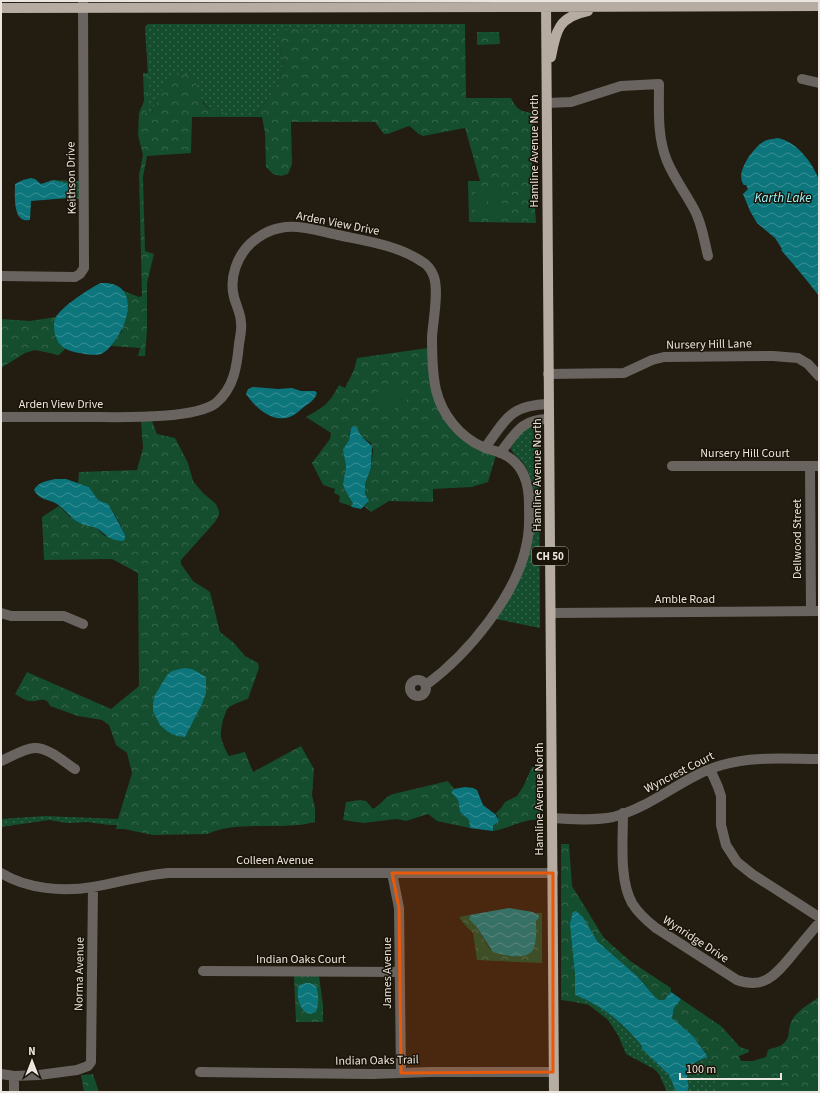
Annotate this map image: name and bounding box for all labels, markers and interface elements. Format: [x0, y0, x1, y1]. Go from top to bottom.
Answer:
street label: Hamline Avenue North [526, 94, 543, 208]
street label: Keithson Drive [62, 141, 81, 215]
water label: Karth Lake [754, 189, 812, 207]
street label: Arden View Drive [295, 207, 381, 240]
street label: Nursery Hill Lane [666, 335, 752, 354]
street label: Arden View Drive [19, 396, 103, 413]
street label: Hamline Avenue North [529, 418, 546, 532]
street label: Nursery Hill Court [700, 445, 790, 462]
street label: Dellwood Street [789, 499, 806, 579]
road number: CH 50 [532, 547, 568, 565]
street label: Amble Road [655, 591, 715, 608]
street label: Hamline Avenue North [531, 742, 548, 856]
street label: Wyncrest Court [641, 748, 717, 797]
street label: Colleen Avenue [236, 852, 314, 869]
street label: Wynridge Drive [659, 912, 732, 967]
street label: Norma Avenue [70, 937, 89, 1011]
street label: James Avenue [379, 937, 396, 1009]
street label: Indian Oaks Court [256, 951, 346, 968]
north arrow [12, 1041, 52, 1081]
text: N [28, 1044, 36, 1059]
street label: Indian Oaks Trail [335, 1051, 419, 1070]
scale bar [680, 1055, 781, 1081]
text: 100 m [686, 1061, 716, 1078]

